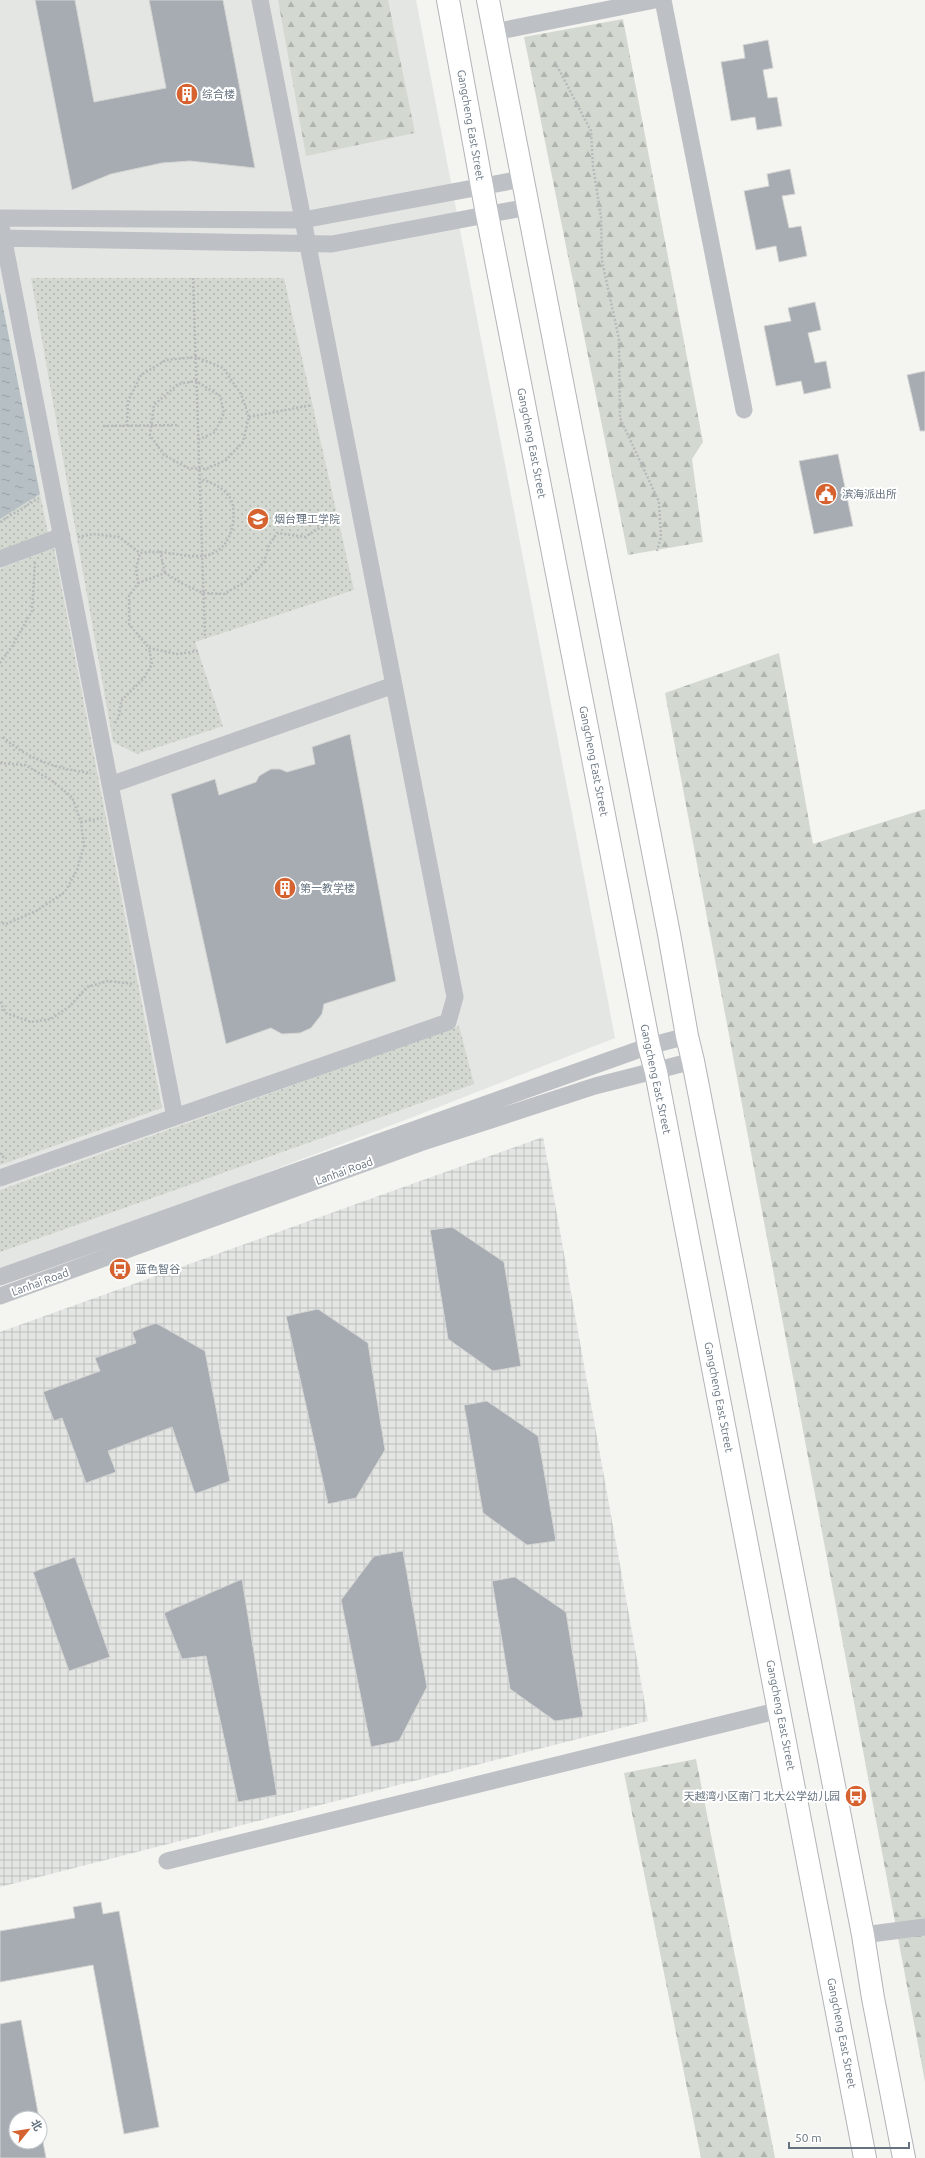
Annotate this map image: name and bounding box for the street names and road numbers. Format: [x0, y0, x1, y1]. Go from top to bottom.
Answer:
street label: Gangcheng East Street [455, 69, 487, 182]
street label: Gangcheng East Street [515, 387, 549, 500]
street label: Gangcheng East Street [577, 705, 611, 818]
street label: Gangcheng East Street [638, 1023, 674, 1136]
street label: Lanhai Road [314, 1155, 374, 1187]
street label: Lanhai Road [10, 1266, 70, 1298]
street label: Gangcheng East Street [702, 1341, 736, 1454]
street label: Gangcheng East Street [764, 1659, 798, 1772]
street label: Gangcheng East Street [825, 1977, 859, 2090]

